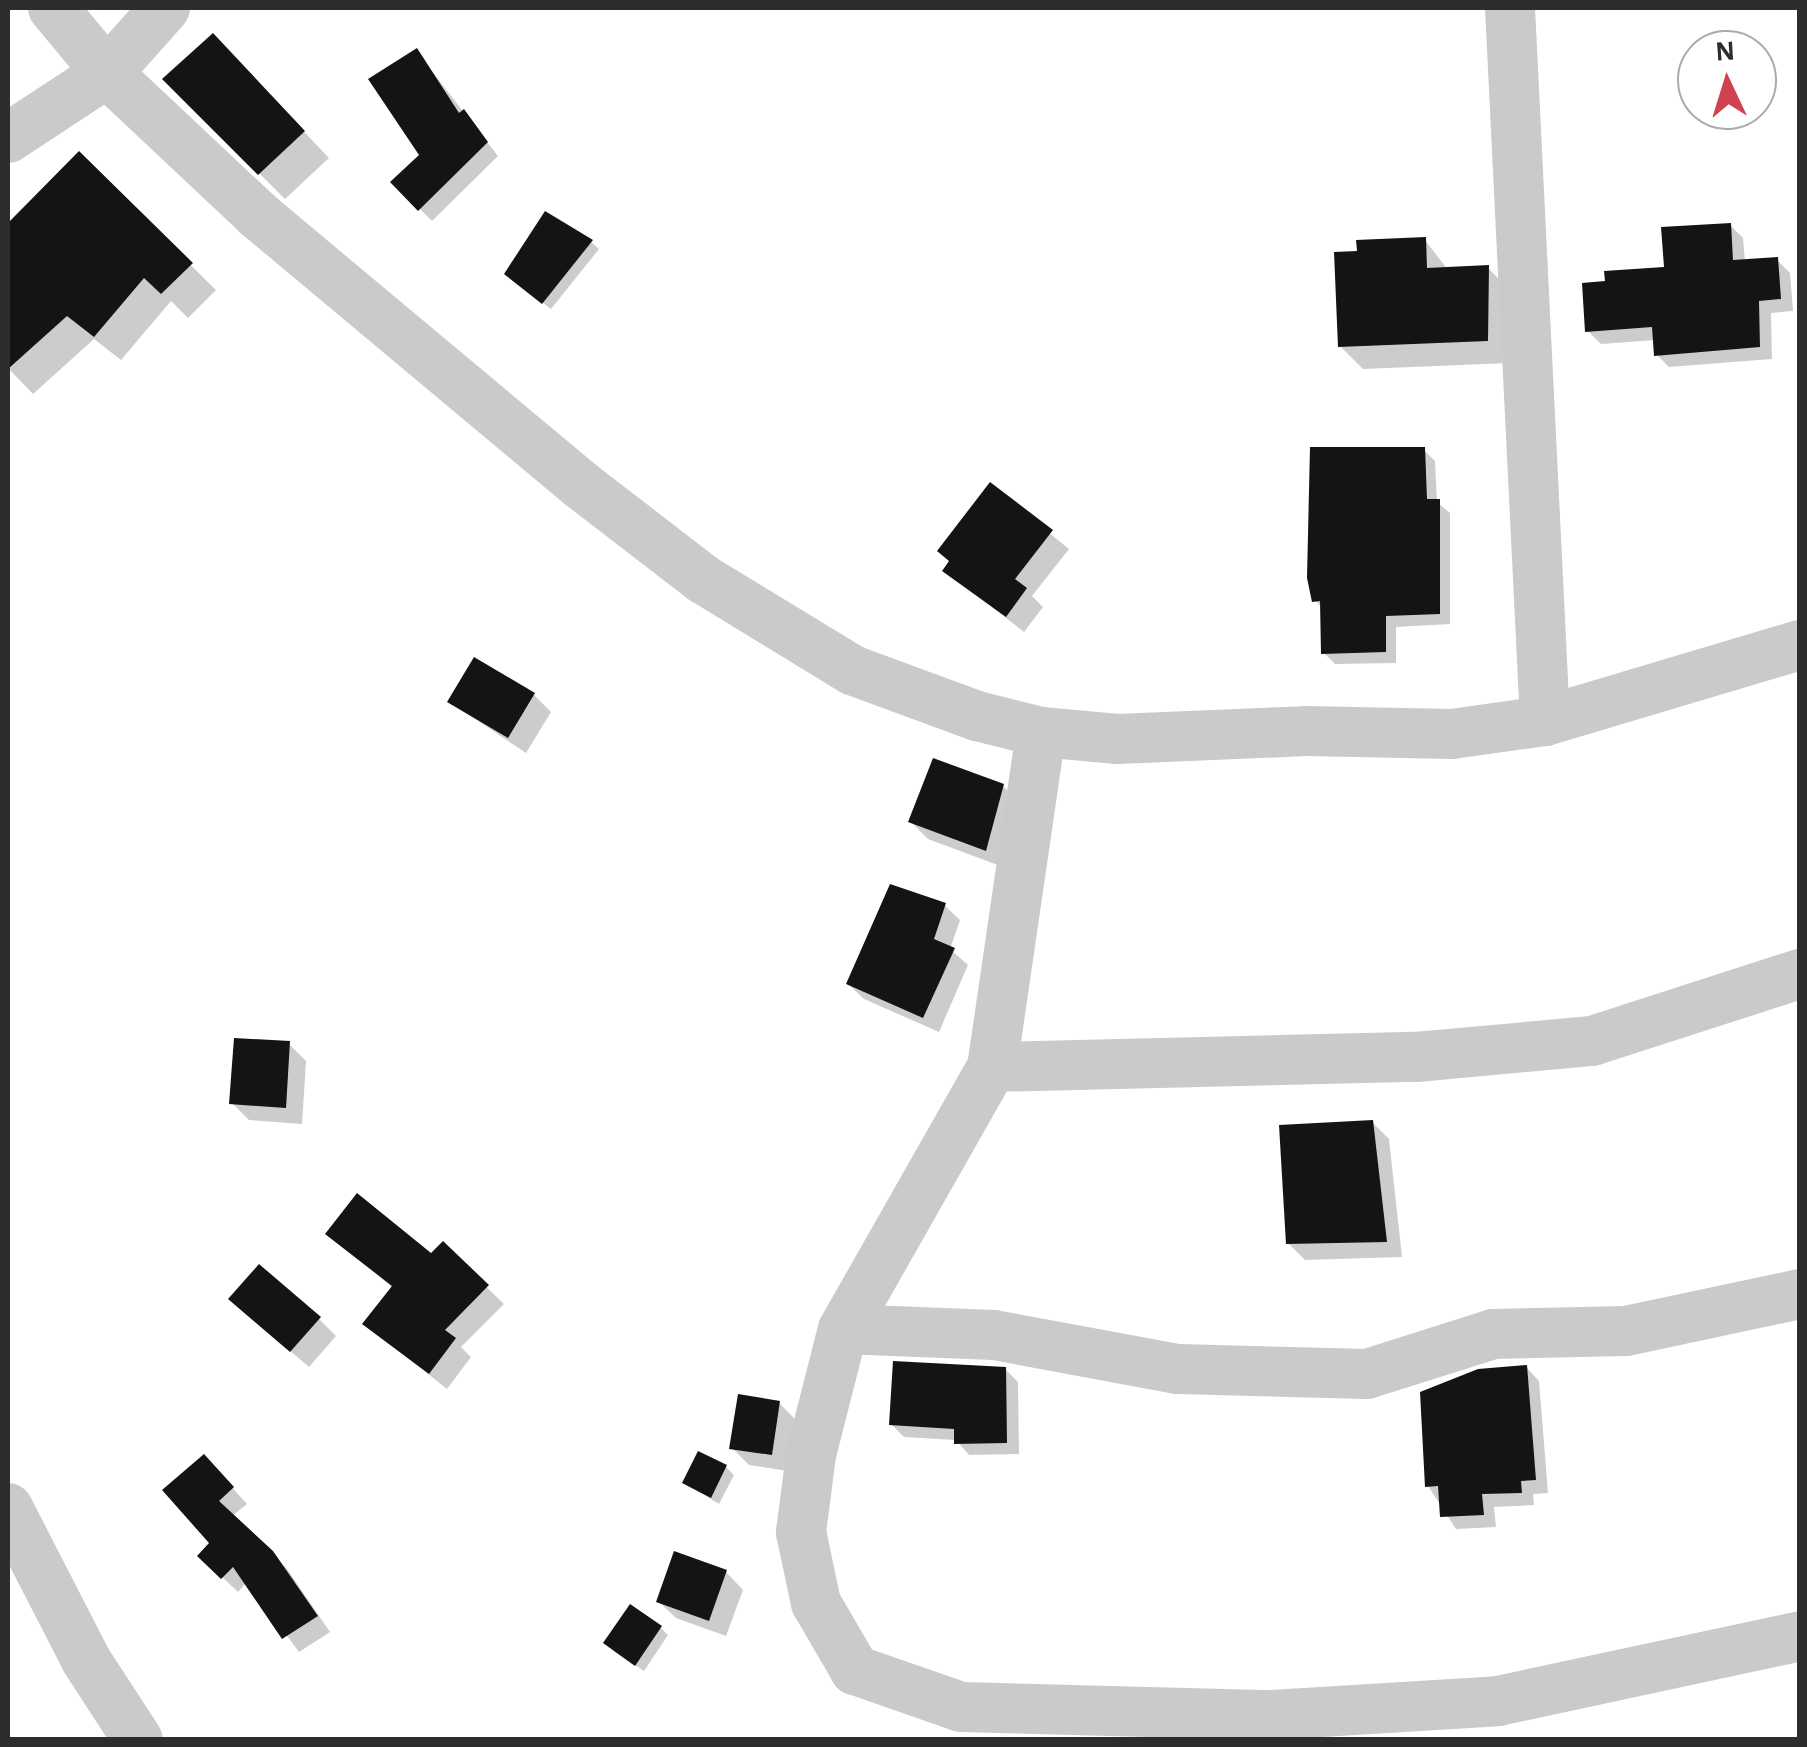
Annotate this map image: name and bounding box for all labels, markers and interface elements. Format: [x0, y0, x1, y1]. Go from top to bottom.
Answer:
north arrow [1677, 30, 1777, 130]
text: N [1714, 37, 1736, 67]

